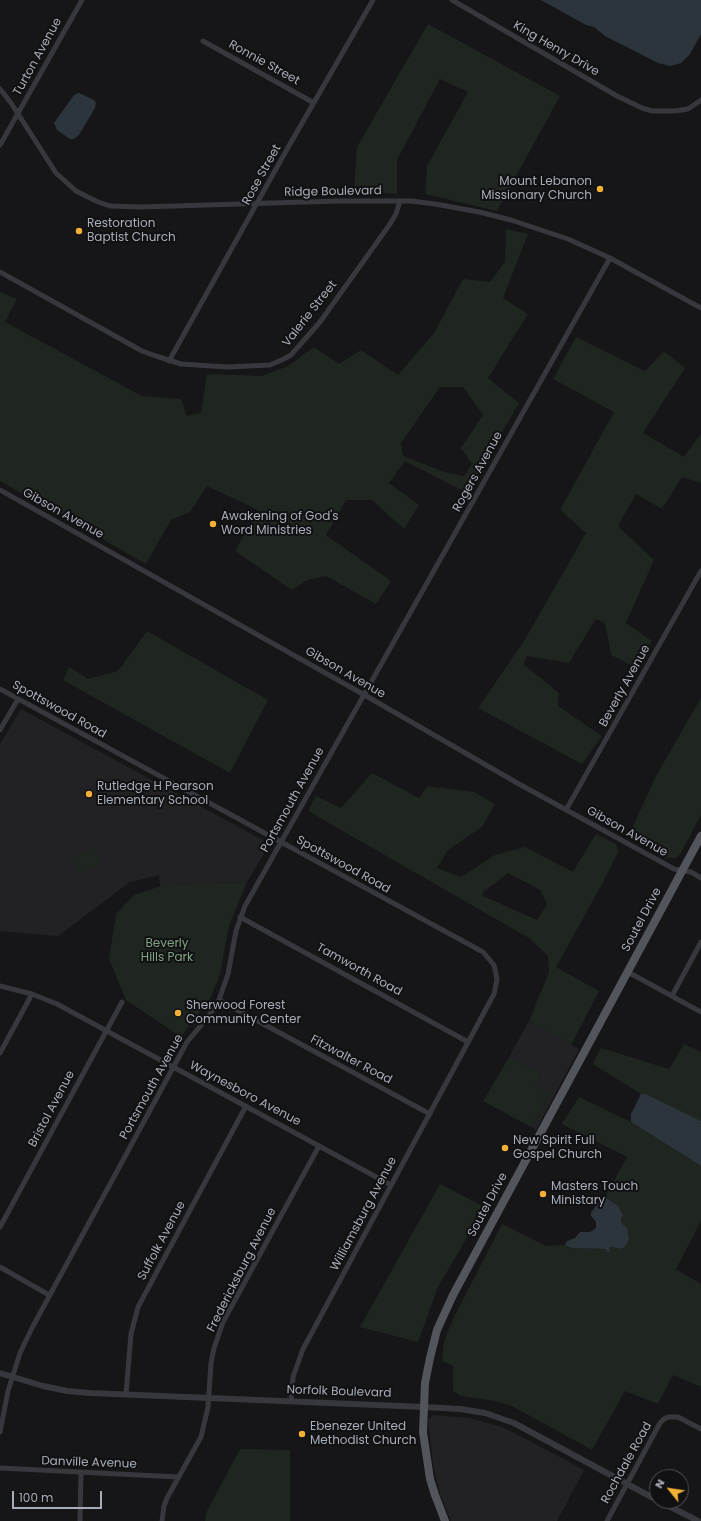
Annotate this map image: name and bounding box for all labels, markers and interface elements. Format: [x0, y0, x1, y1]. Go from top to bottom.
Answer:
street label: Turton Avenue [11, 16, 65, 98]
street label: King Henry Drive [510, 18, 602, 80]
street label: Ronnie Street [226, 38, 302, 88]
street label: Rose Street [239, 142, 285, 208]
place label: Mount Lebanon Missionary Church [481, 175, 592, 203]
street label: Ridge Boulevard [284, 184, 382, 200]
marker: Mount Lebanon Missionary Church [595, 184, 605, 194]
place label: Restoration Baptist Church [87, 217, 176, 245]
marker: Restoration Baptist Church [74, 226, 84, 236]
street label: Valerie Street [280, 278, 340, 350]
street label: Rogers Avenue [450, 429, 506, 515]
street label: Gibson Avenue [20, 486, 106, 542]
place label: Awakening of God's Word Ministries [221, 510, 338, 538]
marker: Awakening of God's Word Ministries [208, 519, 218, 529]
street label: Beverly Avenue [597, 643, 653, 729]
street label: Gibson Avenue [302, 644, 388, 702]
street label: Spottswood Road [9, 678, 109, 742]
street label: Portsmouth Avenue [258, 745, 328, 855]
place label: Rutledge H Pearson Elementary School [97, 780, 214, 808]
marker: Rutledge H Pearson Elementary School [84, 789, 94, 799]
street label: Gibson Avenue [584, 804, 670, 860]
street label: Spottswood Road [293, 833, 393, 897]
street label: Soutel Drive [619, 886, 665, 954]
park label: Beverly Hills Park [141, 937, 193, 965]
street label: Tamworth Road [314, 941, 404, 999]
place label: Sherwood Forest Community Center [186, 999, 301, 1027]
marker: Sherwood Forest Community Center [173, 1008, 183, 1018]
street label: Portsmouth Avenue [117, 1032, 187, 1142]
street label: Fitzwalter Road [308, 1032, 394, 1088]
street label: Waynesboro Avenue [187, 1058, 303, 1130]
street label: Bristol Avenue [26, 1068, 78, 1150]
place label: New Spirit Full Gospel Church [513, 1134, 602, 1162]
marker: New Spirit Full Gospel Church [500, 1143, 510, 1153]
street label: Williamsburg Avenue [328, 1155, 400, 1273]
street label: Soutel Drive [465, 1171, 511, 1239]
place label: Masters Touch Ministary [551, 1180, 638, 1208]
marker: Masters Touch Ministary [538, 1189, 548, 1199]
street label: Suffolk Avenue [135, 1199, 189, 1283]
street label: Fredericksburg Avenue [204, 1206, 280, 1334]
street label: Norfolk Boulevard [286, 1383, 392, 1401]
place label: Ebenezer United Methodist Church [310, 1420, 416, 1448]
street label: Rochdale Road [599, 1420, 655, 1506]
marker: Ebenezer United Methodist Church [297, 1429, 307, 1439]
street label: Danville Avenue [41, 1454, 137, 1472]
north arrow [649, 1469, 689, 1509]
text: N [650, 1476, 668, 1491]
scale bar [14, 1483, 104, 1509]
text: 100 m [19, 1489, 53, 1506]

